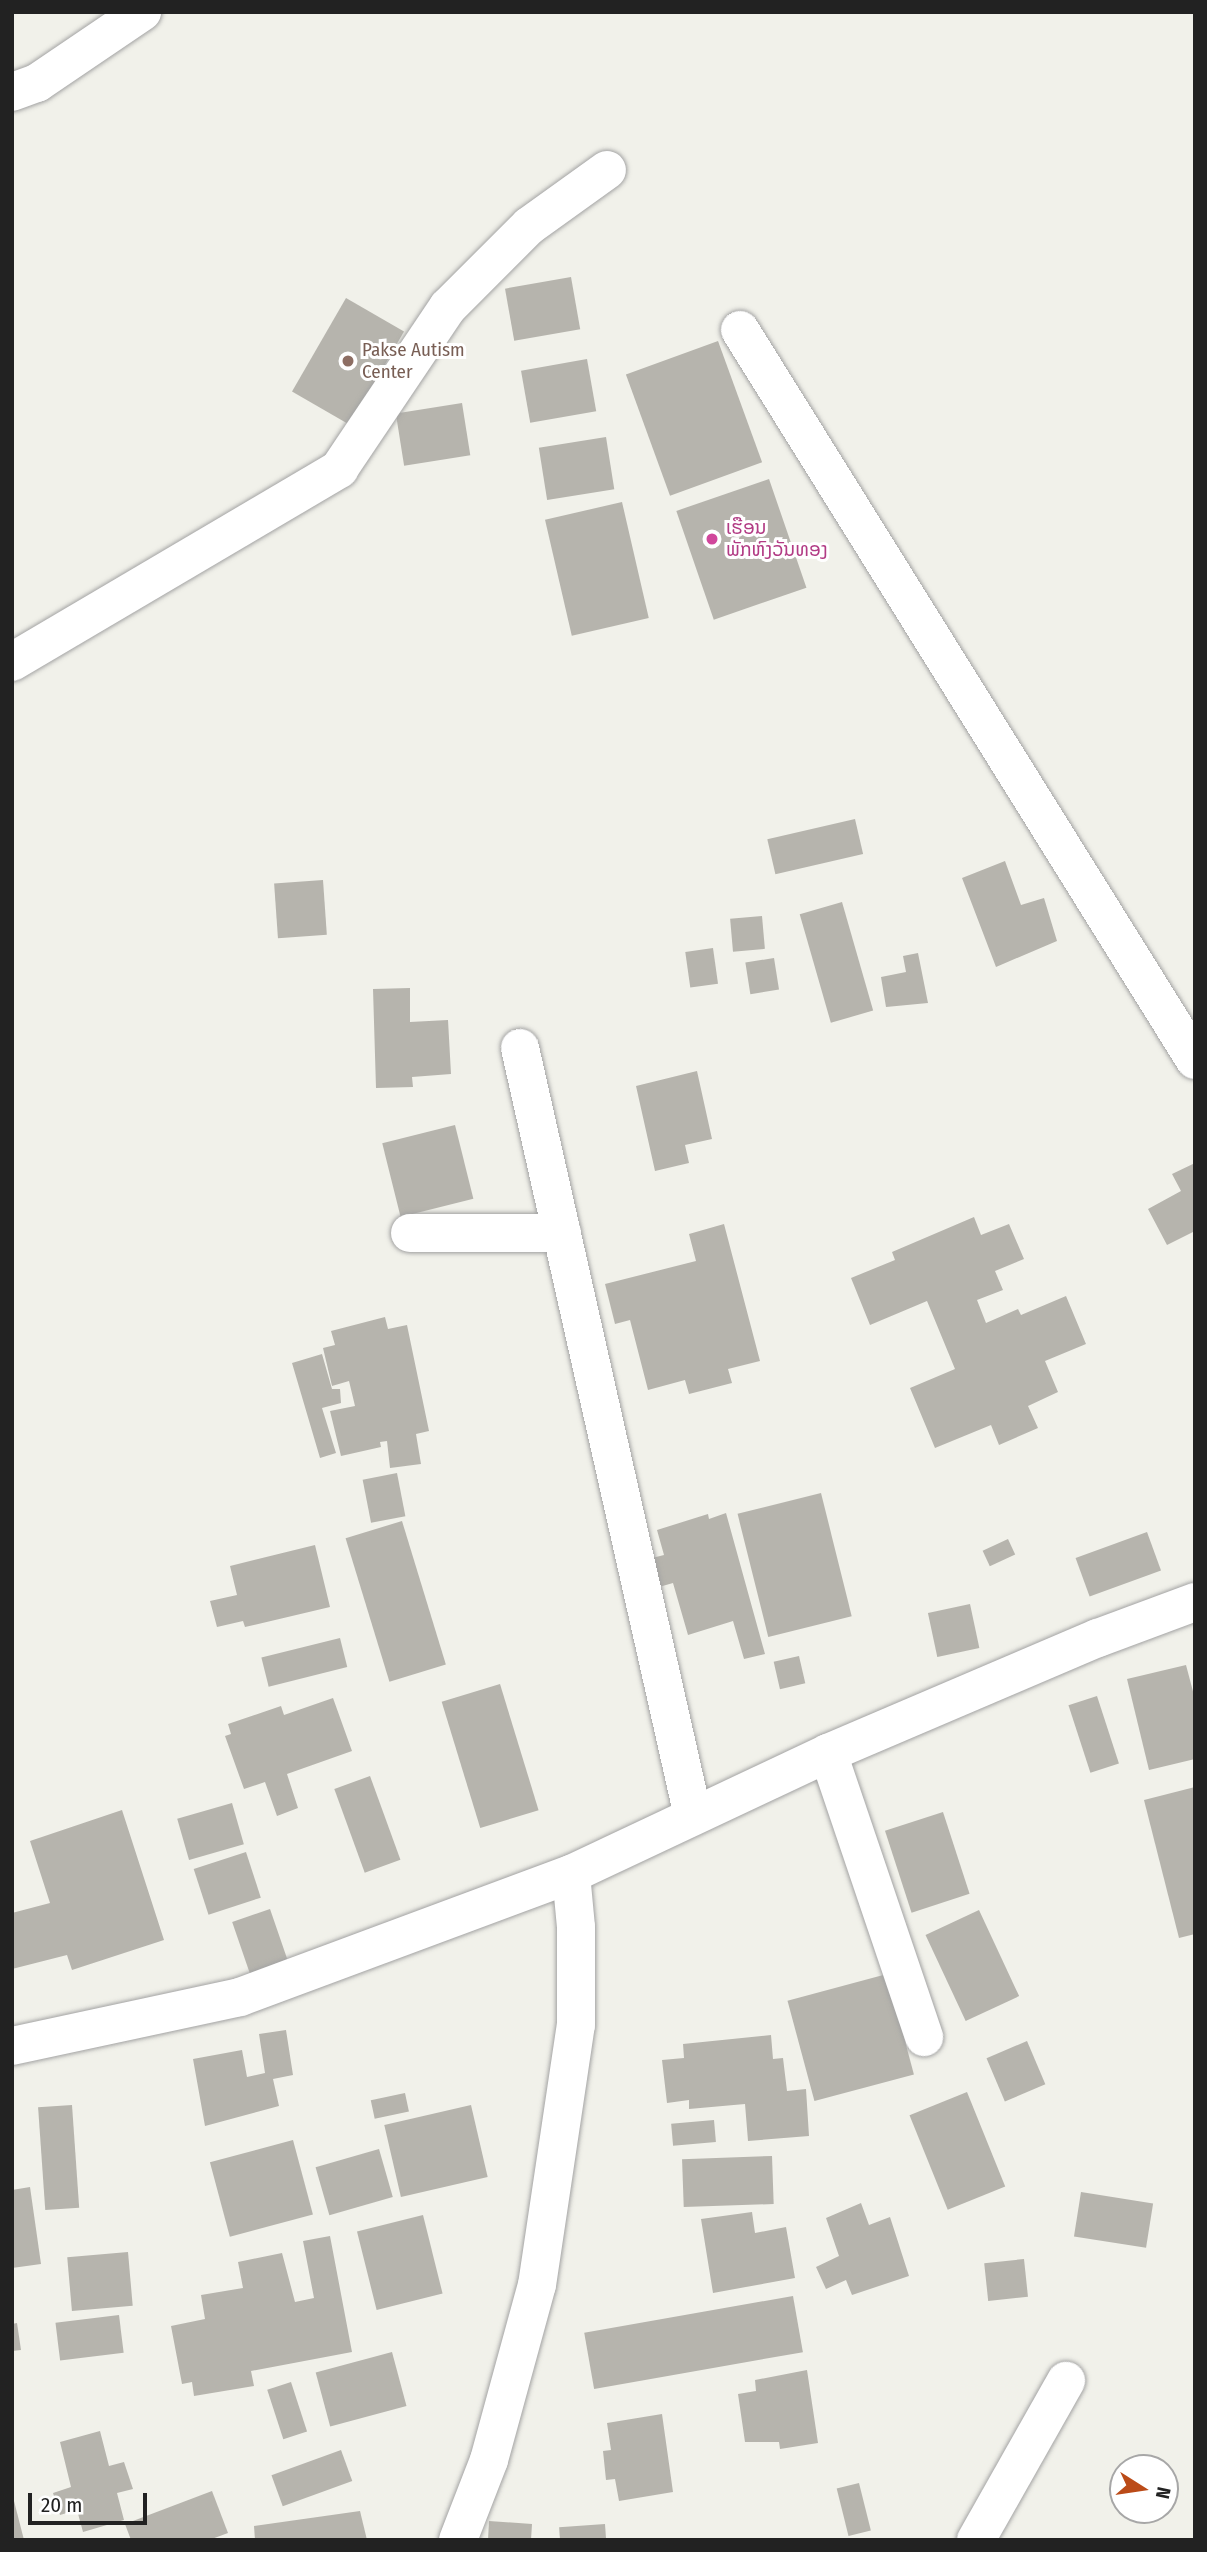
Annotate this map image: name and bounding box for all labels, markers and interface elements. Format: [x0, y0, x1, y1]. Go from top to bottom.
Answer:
place label: Pakse Autism Center [362, 339, 465, 383]
marker: Pakse Autism Center [340, 353, 356, 369]
place label: ເຮືອນ ພັກຫົງວັນທອງ [726, 517, 828, 561]
marker: ເຮືອນ ພັກຫົງວັນທອງ [704, 531, 720, 547]
north arrow [1109, 2454, 1179, 2524]
scale bar [32, 2478, 150, 2522]
text: N [1151, 2485, 1176, 2501]
text: 20 m [41, 2492, 82, 2518]

